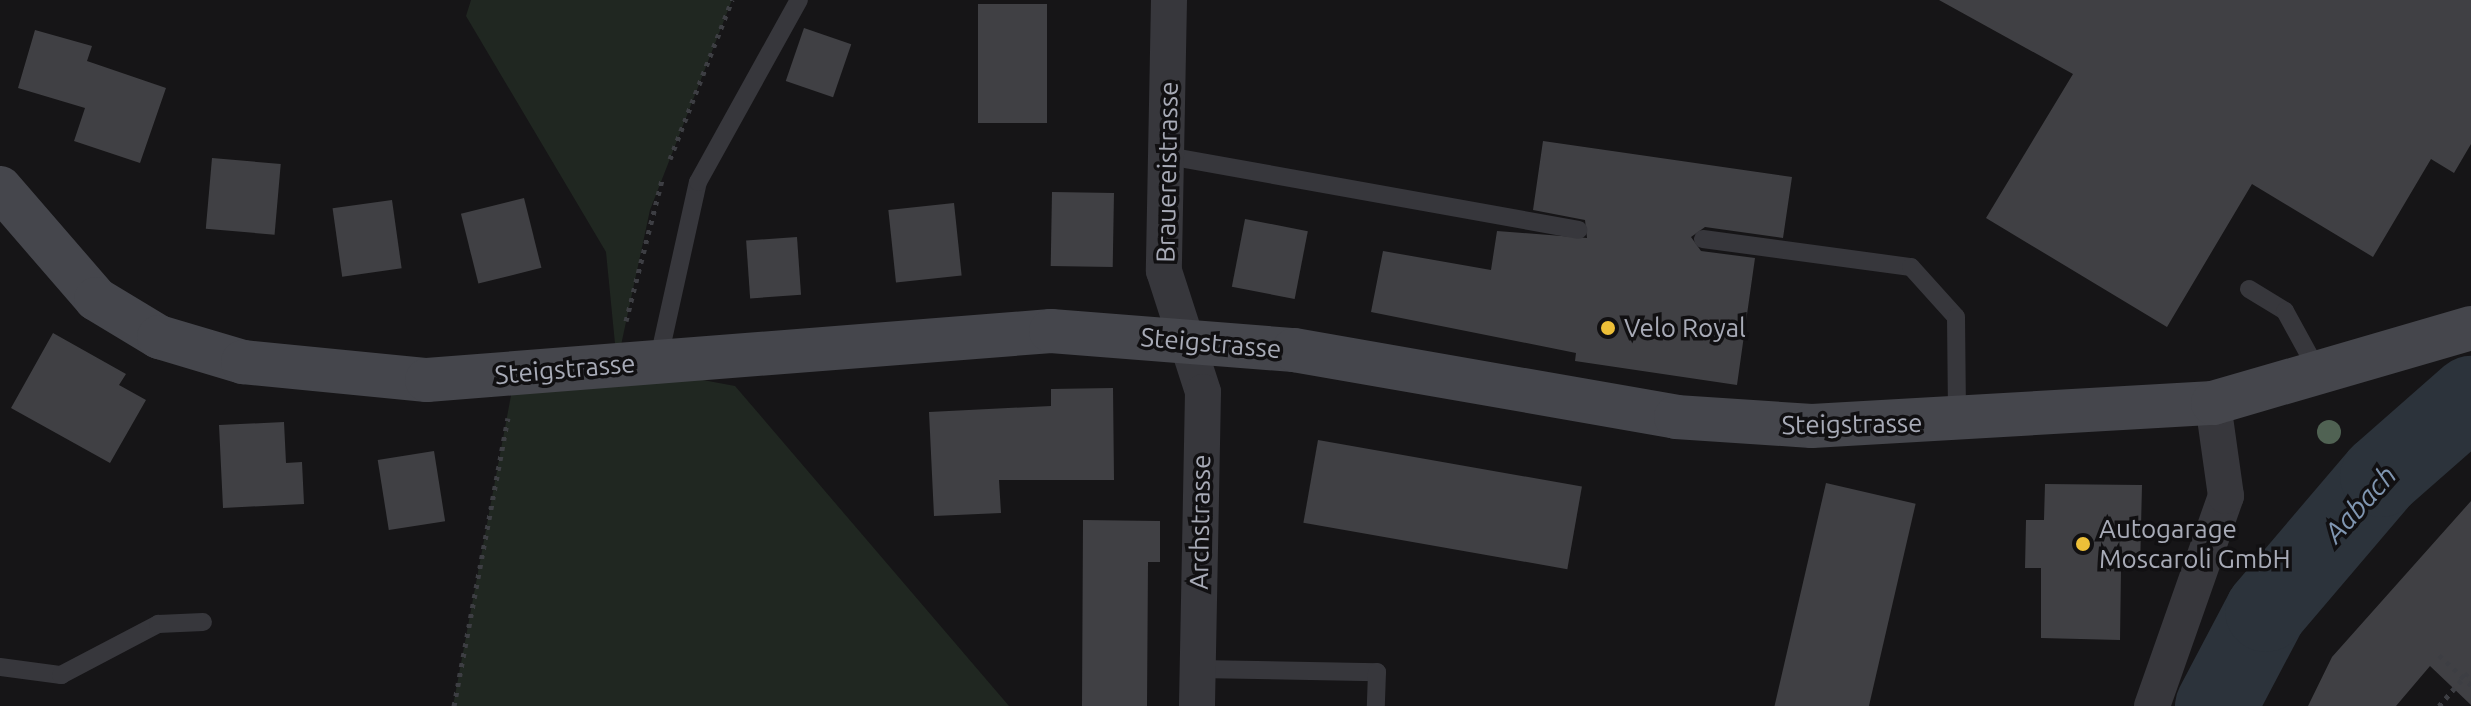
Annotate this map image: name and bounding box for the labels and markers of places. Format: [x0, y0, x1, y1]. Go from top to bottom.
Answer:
place label: Velo Royal [1624, 312, 1746, 344]
marker: Velo Royal [1599, 319, 1617, 337]
place label: Autogarage Moscaroli GmbH [2099, 513, 2291, 574]
marker: Autogarage Moscaroli GmbH [2074, 535, 2092, 553]

